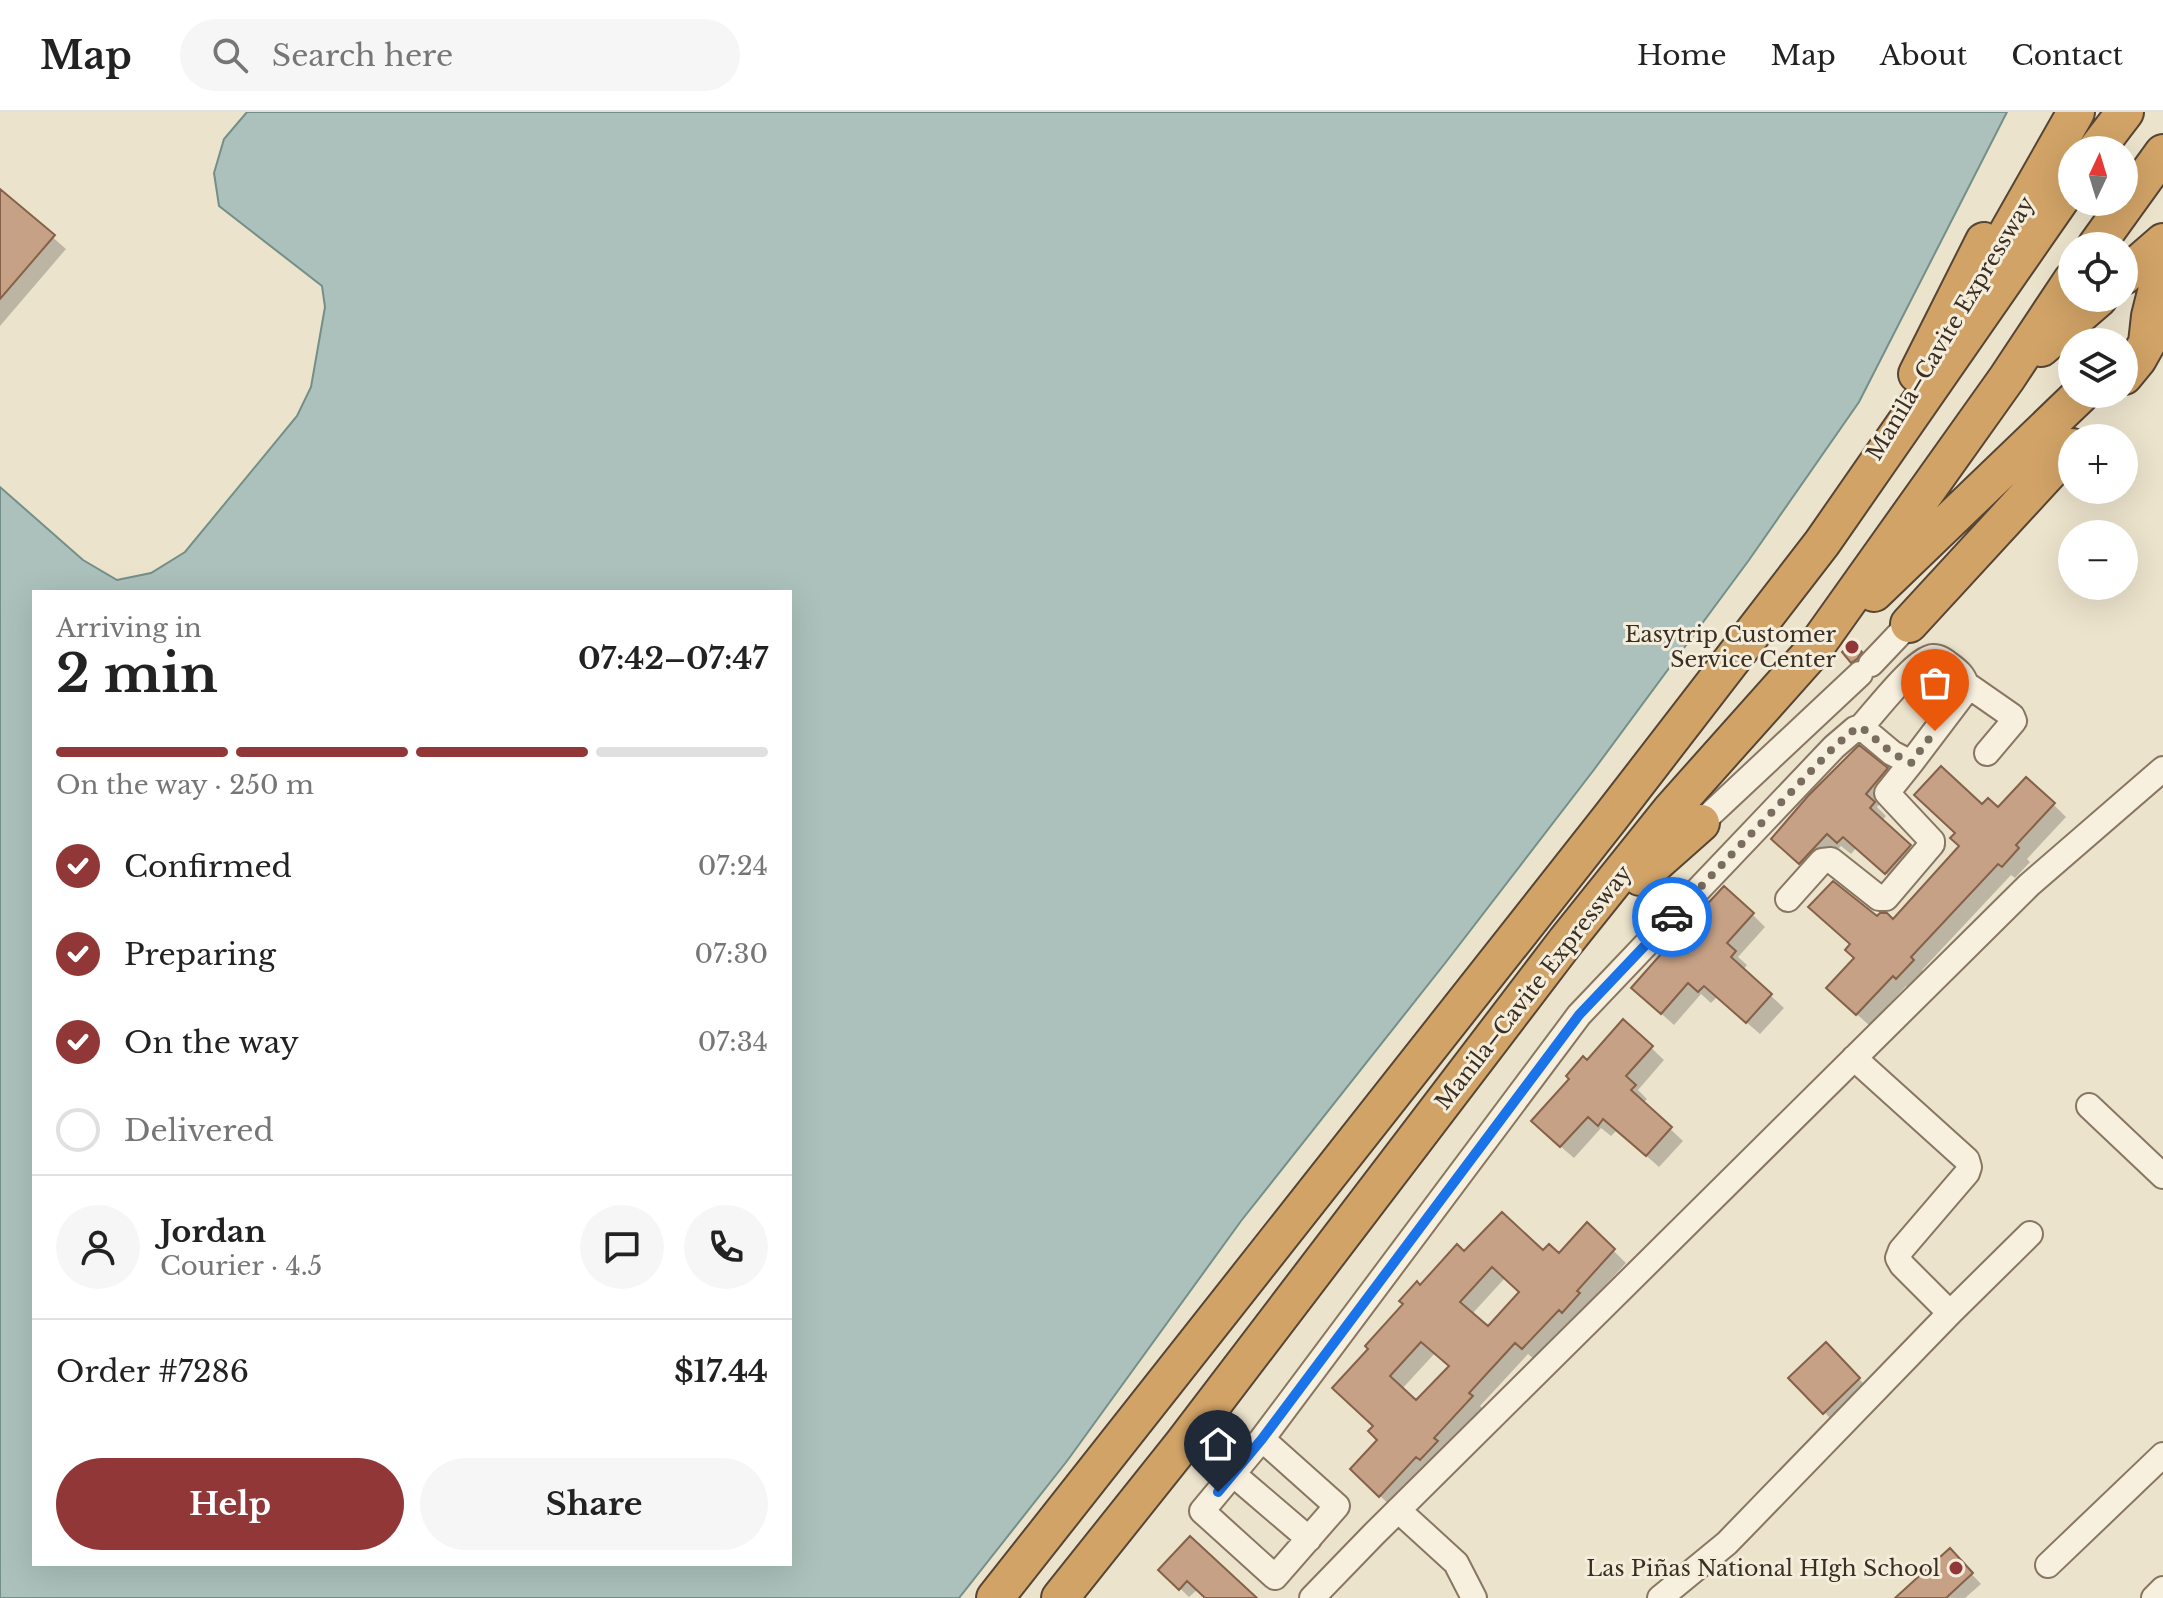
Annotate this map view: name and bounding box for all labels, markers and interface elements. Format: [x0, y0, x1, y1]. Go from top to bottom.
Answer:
search box [180, 19, 740, 91]
text: Map [40, 32, 132, 79]
icon: search [208, 33, 252, 77]
text: Search here [272, 37, 453, 74]
text: Home [1637, 38, 1727, 73]
text: Map [1771, 38, 1836, 73]
text: About [1880, 38, 1967, 73]
text: Contact [2011, 38, 2123, 73]
north arrow [2058, 136, 2138, 216]
map controls [2058, 136, 2138, 600]
street label: Manila–Cavite Expressway [1861, 191, 2040, 465]
button: locate [2058, 232, 2138, 312]
button: layers [2058, 328, 2138, 408]
button: + [2058, 424, 2138, 504]
button: − [2058, 520, 2138, 600]
text: Arriving in [56, 612, 202, 644]
place label: Easytrip Customer Service Center [1625, 621, 1837, 673]
marker: Easytrip Customer Service Center [1843, 638, 1861, 656]
text: 07:42–07:47 [578, 640, 768, 677]
text: 2 min [56, 642, 218, 706]
pin [1901, 649, 1969, 731]
icon: bag [1913, 661, 1957, 705]
text: On the way · 250 m [56, 769, 314, 801]
icon: check [56, 844, 100, 888]
text: Confirmed [124, 848, 292, 885]
text: 07:24 [698, 850, 768, 882]
street label: Manila–Cavite Expressway [1429, 860, 1637, 1115]
courier [1632, 877, 1712, 957]
icon: car [1650, 895, 1694, 939]
icon: check [56, 932, 100, 976]
text: Preparing [124, 936, 276, 973]
text: 07:30 [694, 938, 768, 970]
icon: check [56, 1020, 100, 1064]
text: On the way [124, 1024, 299, 1061]
text: 07:34 [698, 1026, 768, 1058]
text: Delivered [124, 1112, 274, 1149]
button: person [56, 1205, 140, 1289]
button: chat [580, 1205, 664, 1289]
button: phone [684, 1205, 768, 1289]
text: Jordan [160, 1213, 266, 1250]
text: Courier · 4.5 [160, 1250, 322, 1282]
text: Order #7286 [56, 1353, 249, 1390]
text: $17.44 [674, 1353, 768, 1390]
pin [1184, 1410, 1252, 1492]
icon: home [1196, 1422, 1240, 1466]
button: Help [56, 1458, 404, 1550]
button: Share [420, 1458, 768, 1550]
place label: Las Piñas National HIgh School [1586, 1555, 1940, 1582]
marker: Las Piñas National HIgh School [1947, 1559, 1965, 1577]

